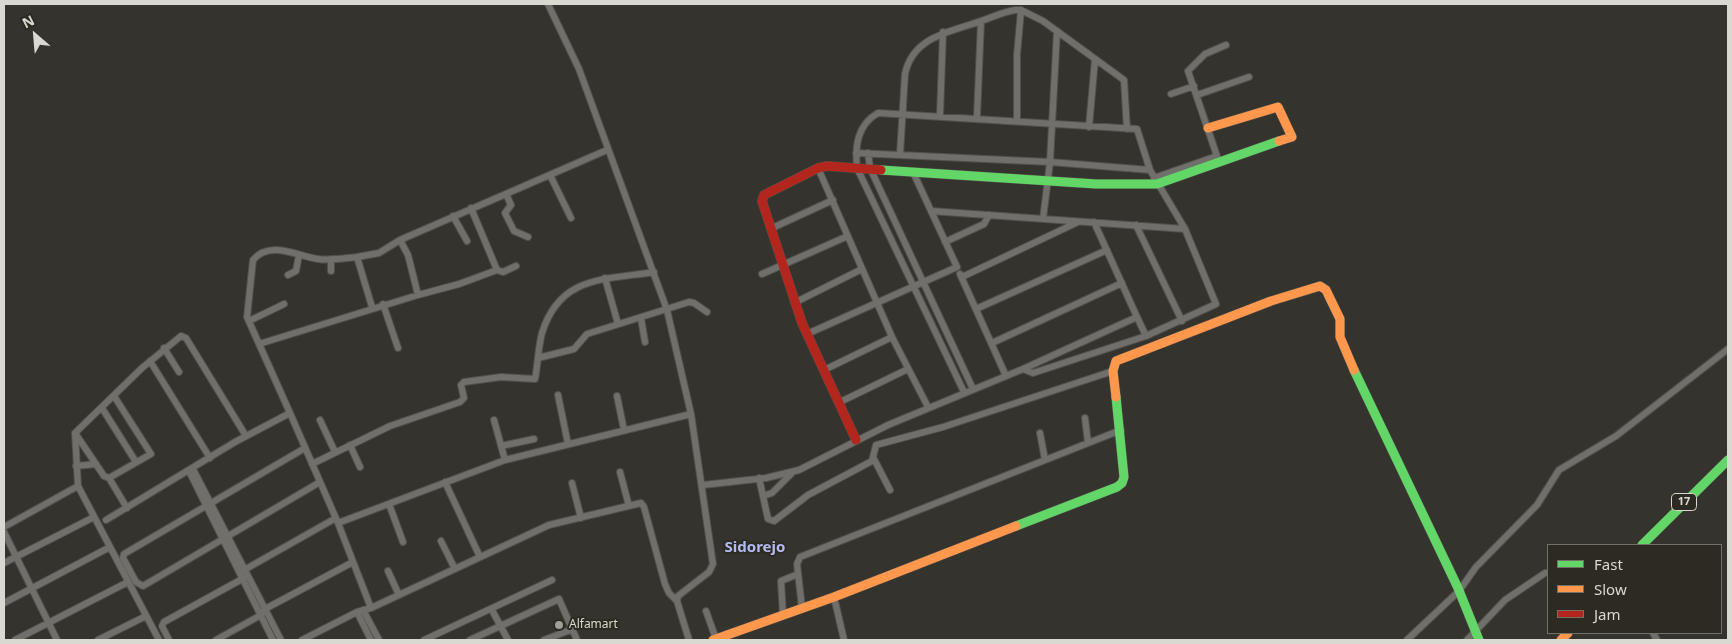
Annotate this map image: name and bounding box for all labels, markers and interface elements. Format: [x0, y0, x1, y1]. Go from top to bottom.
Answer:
north arrow [10, 10, 60, 60]
text: N [19, 10, 37, 32]
road number: 17 [1672, 494, 1696, 511]
district label: Sidorejo [725, 539, 785, 557]
legend [1547, 544, 1722, 634]
text: Fast [1594, 554, 1623, 574]
text: Slow [1594, 579, 1627, 599]
text: Jam [1594, 604, 1621, 624]
place label: Alfamart [569, 618, 618, 632]
marker: Alfamart [553, 619, 565, 631]

